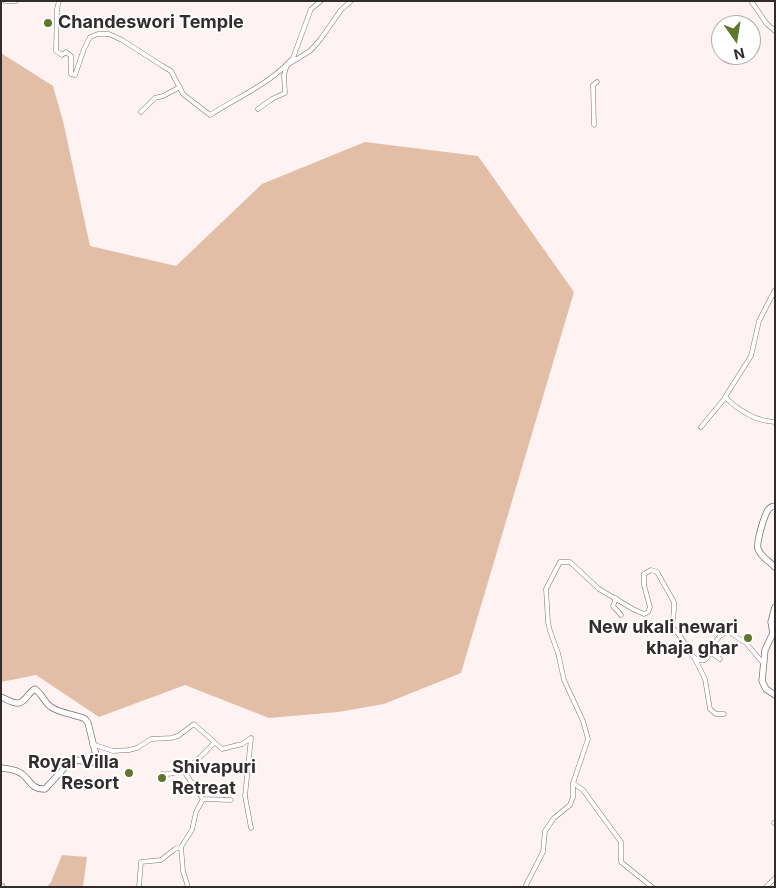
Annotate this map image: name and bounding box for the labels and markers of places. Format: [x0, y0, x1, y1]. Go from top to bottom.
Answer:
place label: Chandeswori Temple [58, 12, 244, 34]
marker: Chandeswori Temple [42, 17, 54, 29]
place label: New ukali newari khaja ghar [588, 617, 738, 660]
marker: New ukali newari khaja ghar [742, 632, 754, 644]
place label: Royal Villa Resort [28, 752, 119, 794]
place label: Shivapuri Retreat [172, 757, 256, 800]
marker: Royal Villa Resort [123, 767, 135, 779]
marker: Shivapuri Retreat [156, 772, 168, 784]

